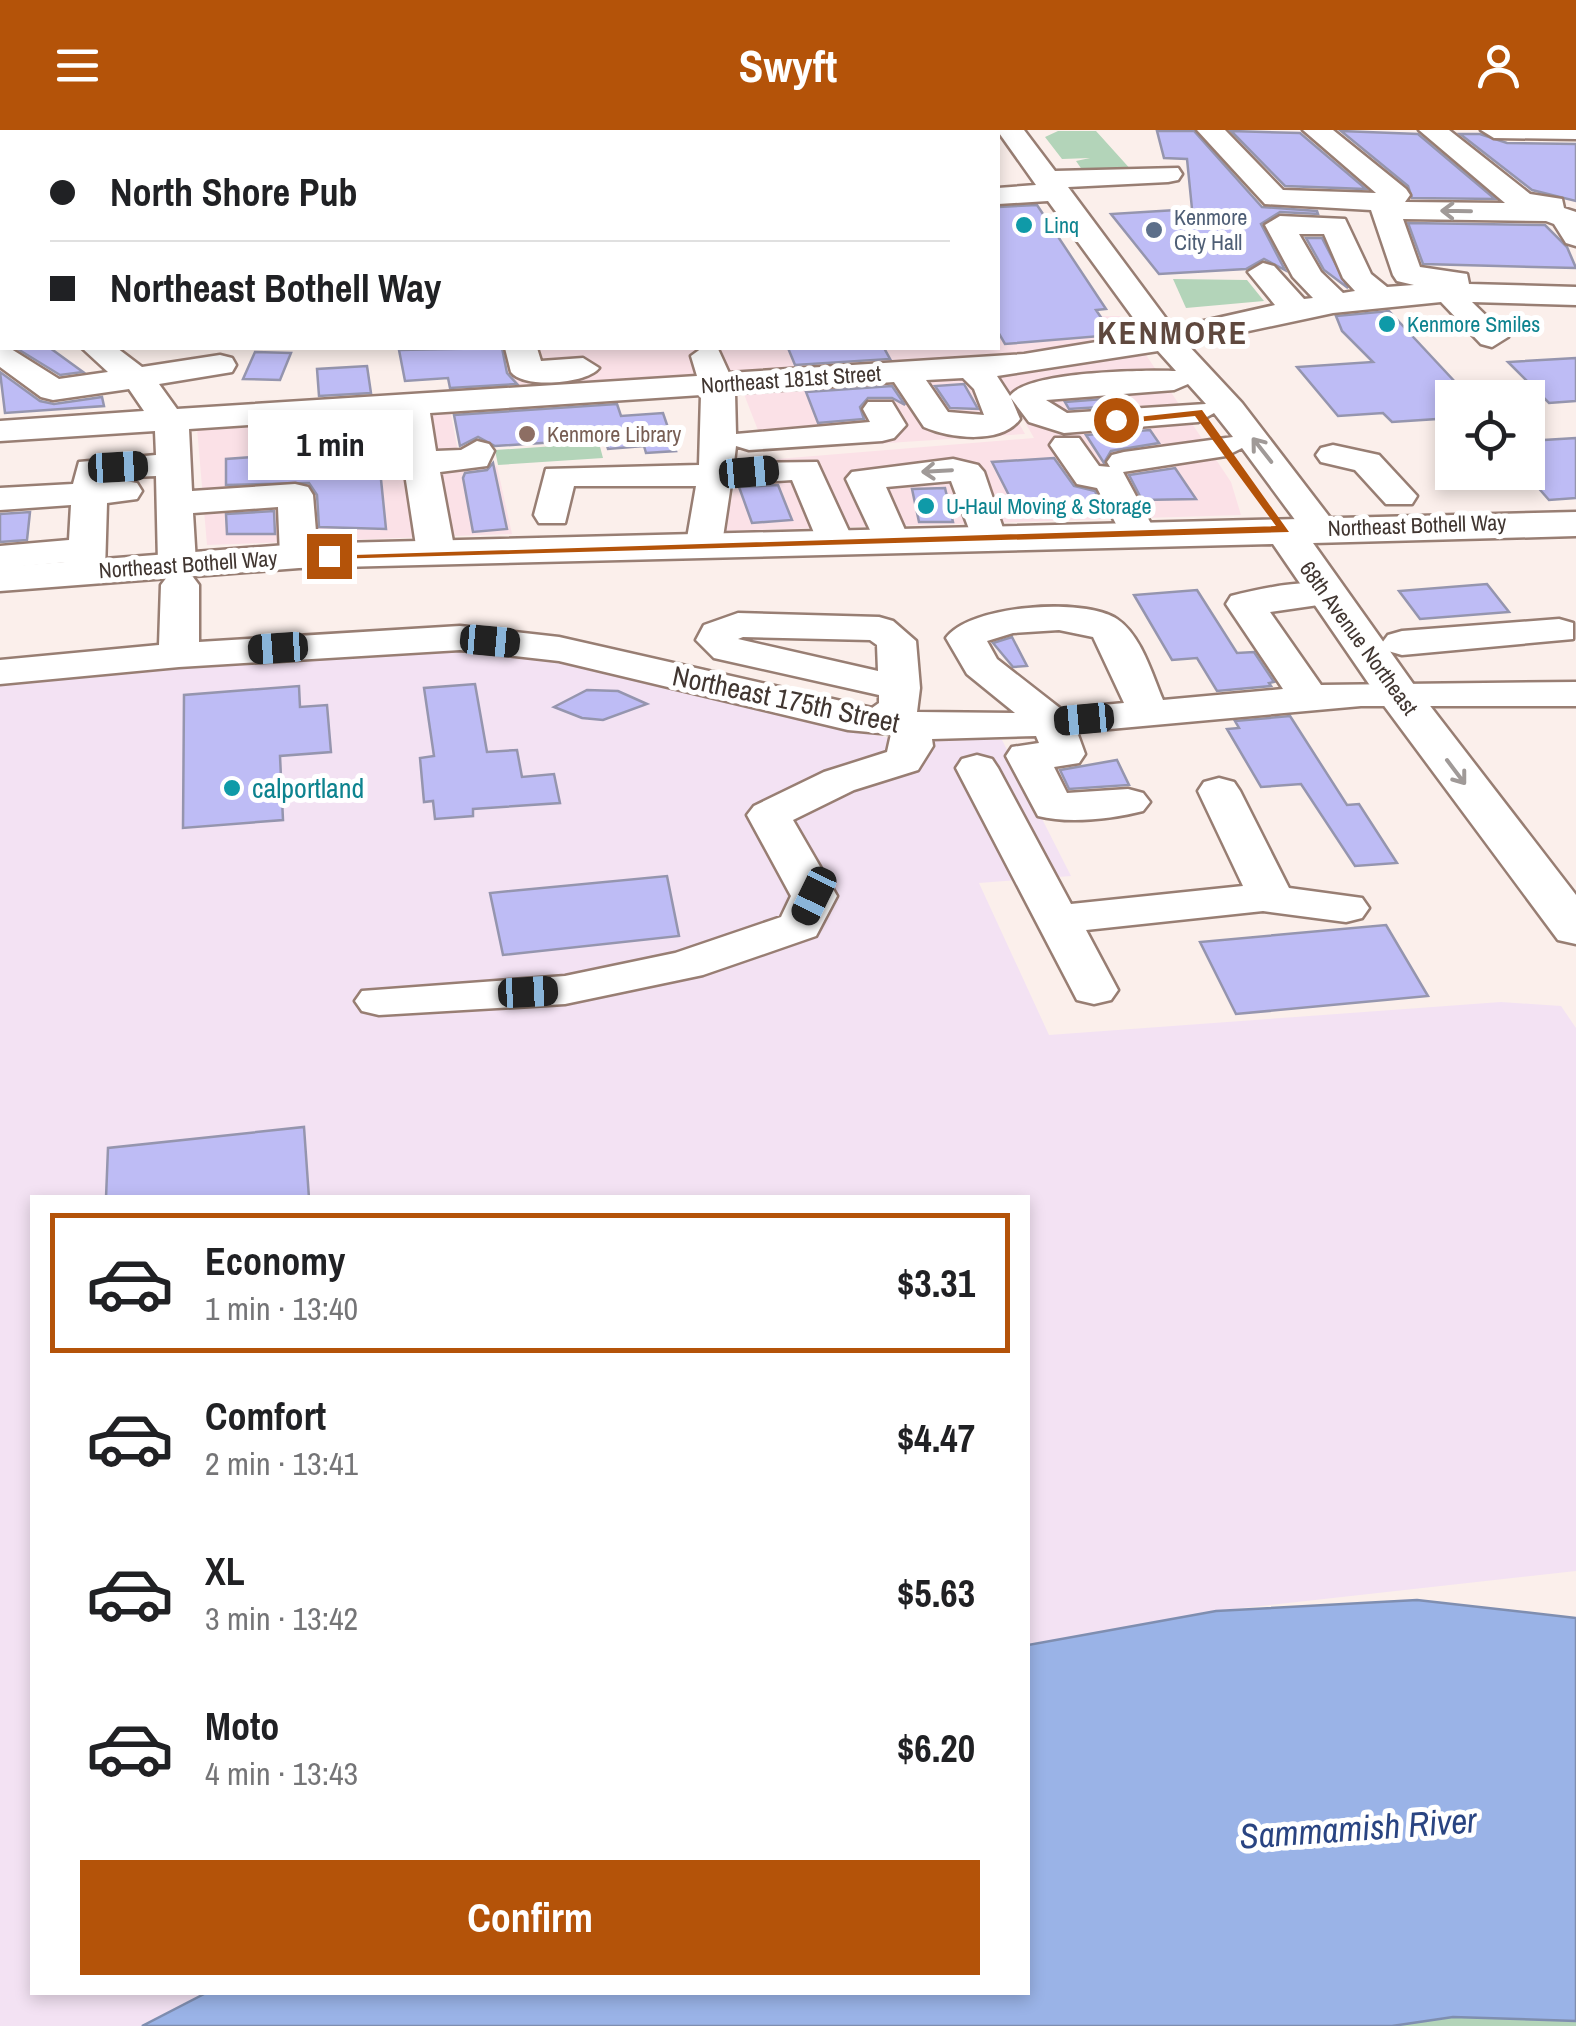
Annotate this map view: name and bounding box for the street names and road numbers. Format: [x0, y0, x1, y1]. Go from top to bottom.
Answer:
street label: Northeast 181st Street [700, 358, 882, 400]
street label: Northeast Bothell Way [1327, 507, 1507, 543]
street label: Northeast Bothell Way [98, 543, 278, 585]
street label: 68th Avenue Northeast [1293, 555, 1425, 721]
street label: Northeast 175th Street [669, 656, 903, 742]

